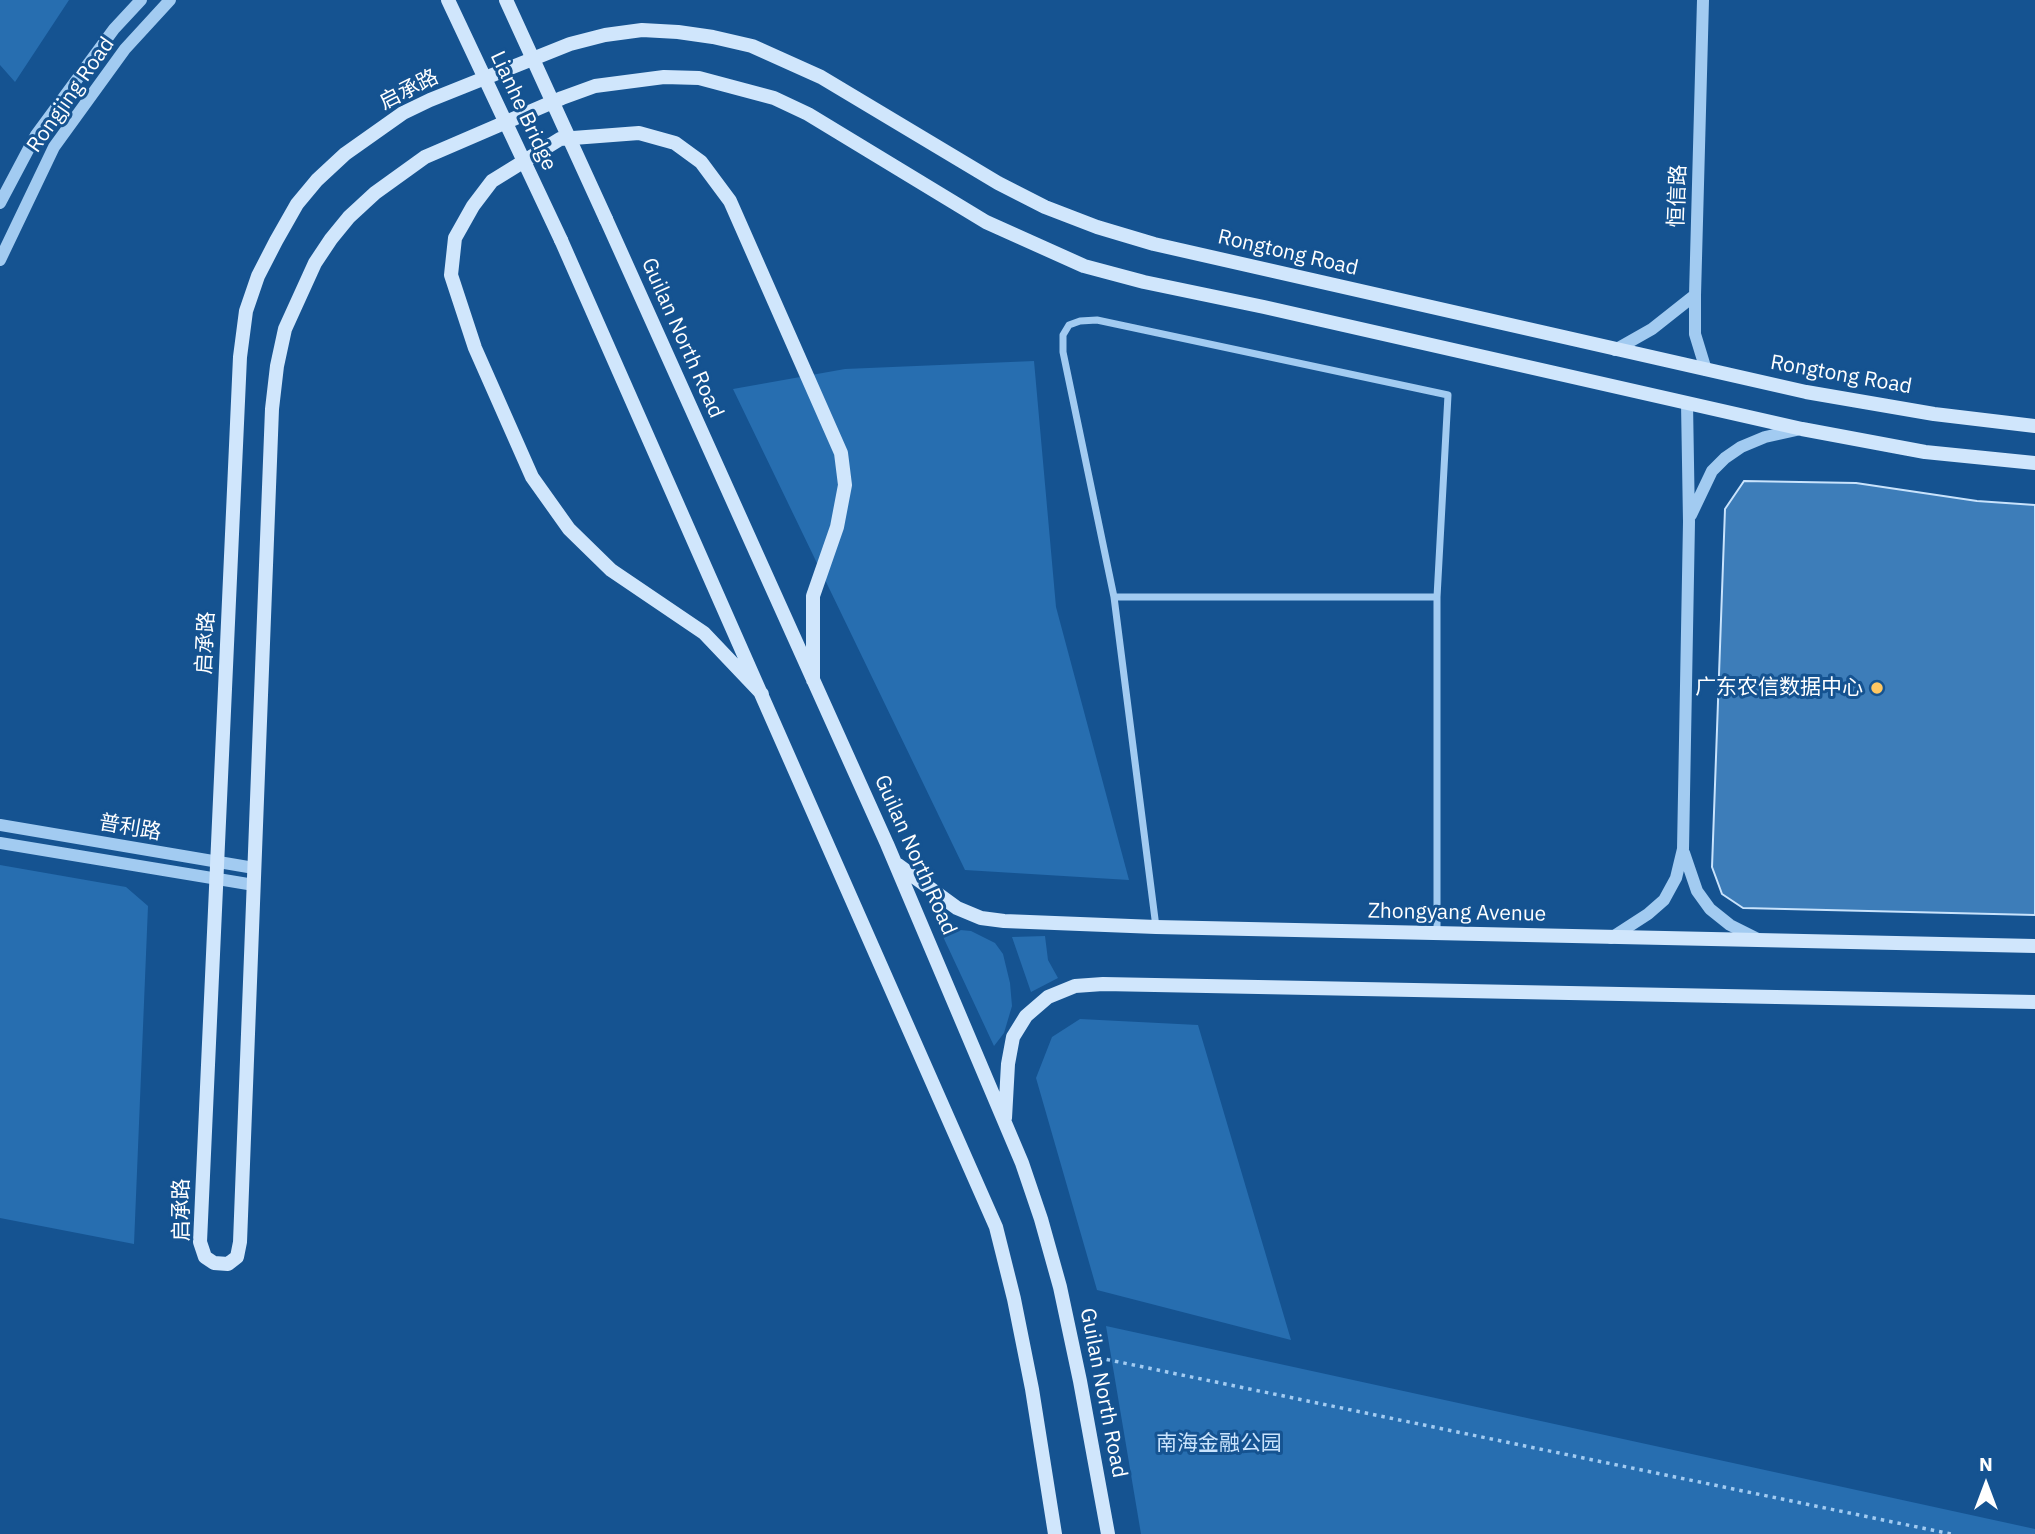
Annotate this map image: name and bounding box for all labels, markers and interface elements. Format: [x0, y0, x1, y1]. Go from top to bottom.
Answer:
street label: Rongjing Road [22, 33, 120, 157]
street label: Lianhe Bridge [484, 47, 562, 175]
street label: 启承路 [375, 64, 443, 116]
street label: 恒信路 [1664, 164, 1692, 228]
street label: Rongtong Road [1215, 225, 1361, 281]
street label: Guilan North Road [635, 254, 729, 422]
street label: Rongtong Road [1768, 350, 1914, 400]
street label: 启承路 [192, 611, 220, 675]
place label: 广东农信数据中心 [1695, 675, 1863, 701]
marker: 广东农信数据中心 [1869, 680, 1885, 696]
street label: Guilan North Road [868, 771, 962, 939]
street label: 普利路 [97, 810, 163, 846]
street label: Zhongyang Avenue [1368, 899, 1546, 927]
street label: 启承路 [169, 1179, 195, 1241]
street label: Guilan North Road [1074, 1306, 1132, 1480]
park label: 南海金融公园 [1156, 1431, 1282, 1457]
north arrow [1951, 1450, 2021, 1520]
text: N [1979, 1452, 1993, 1476]

